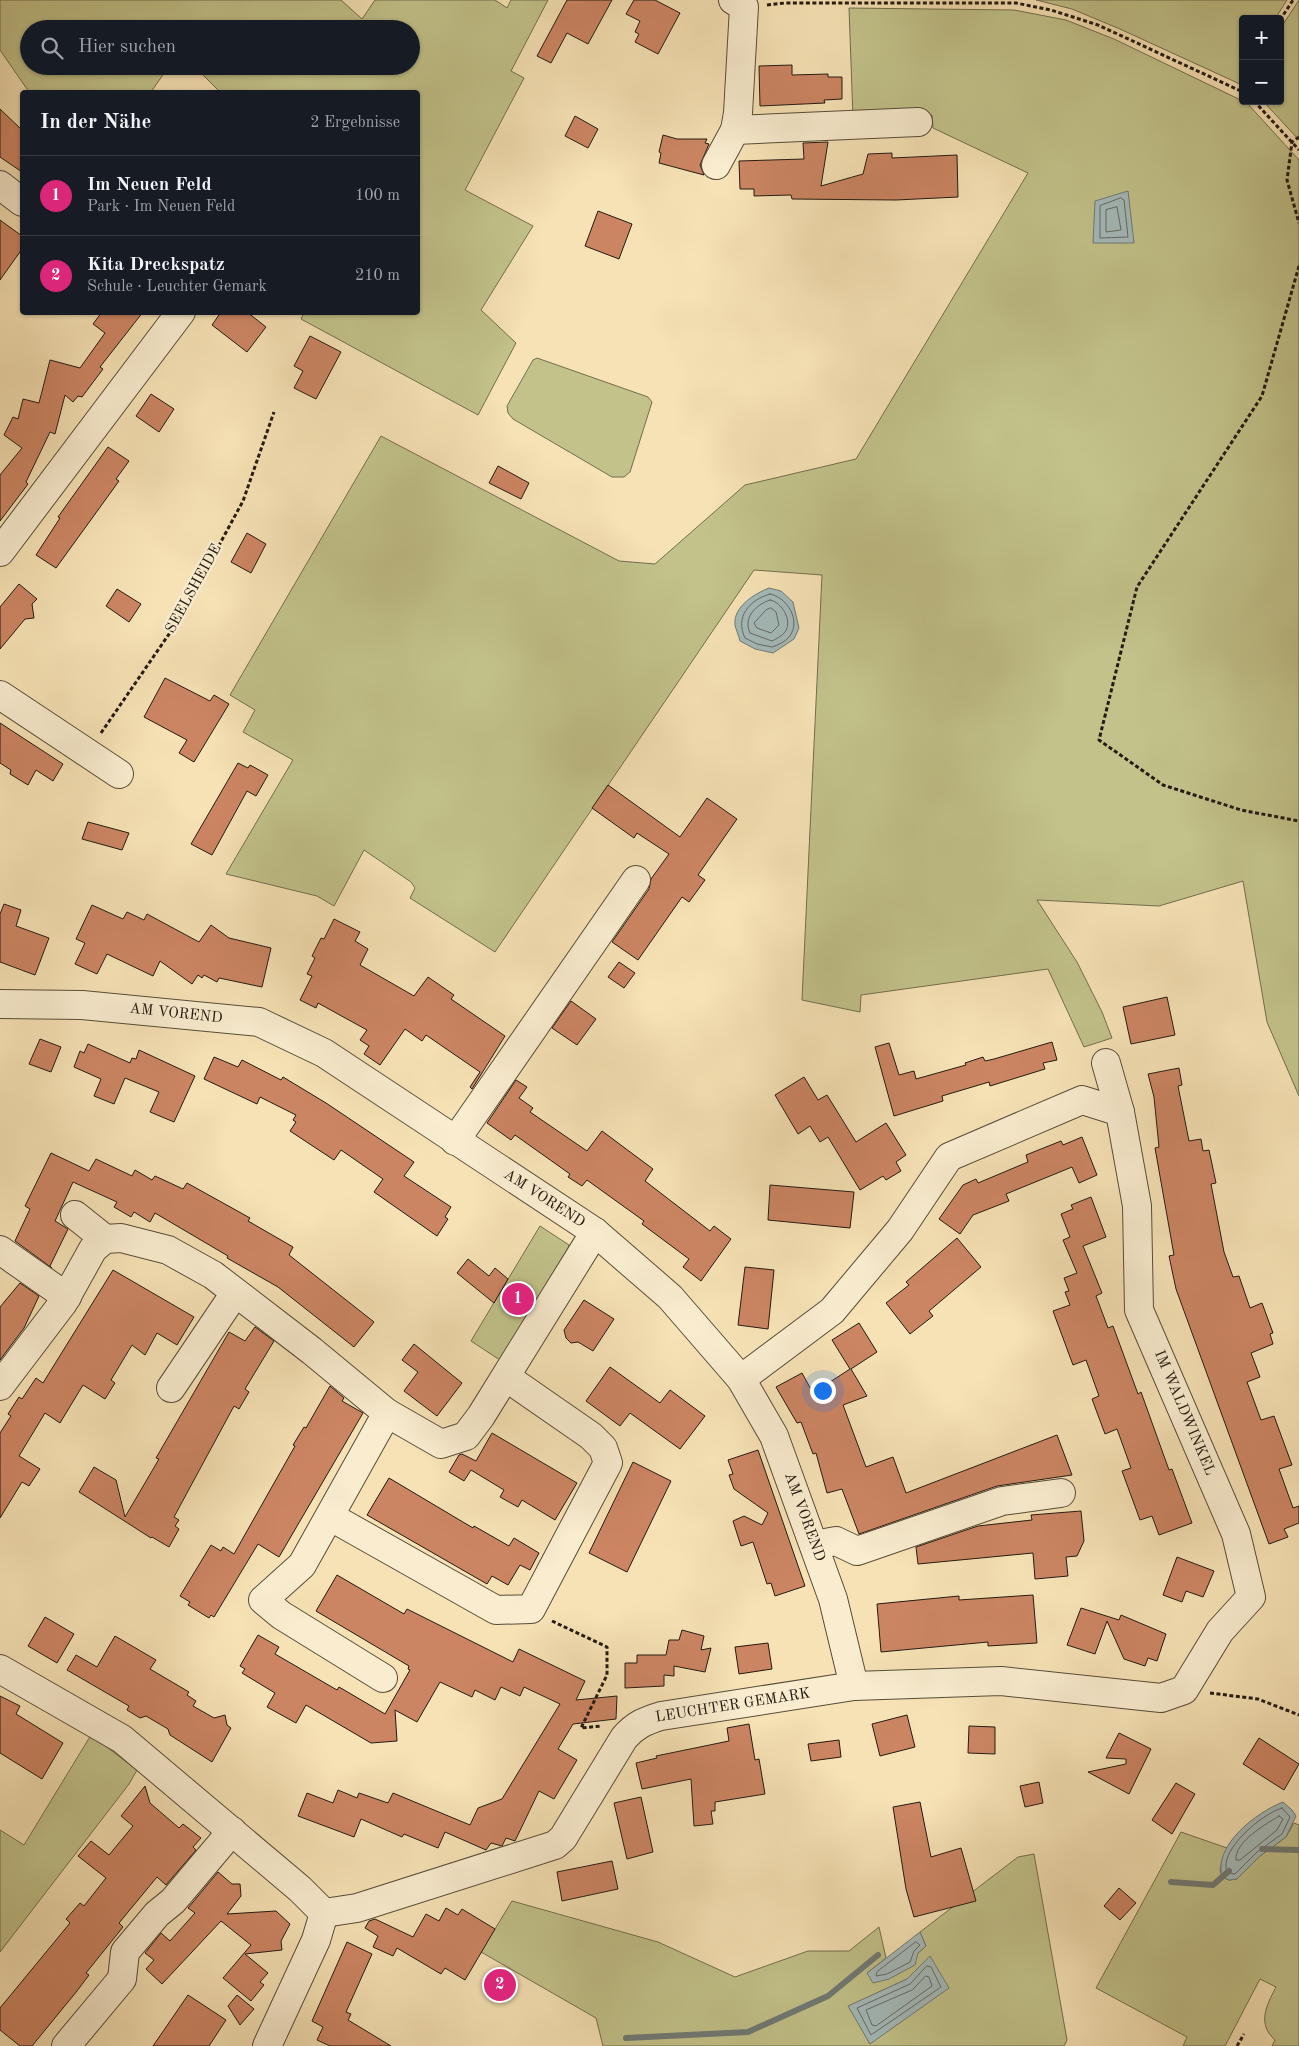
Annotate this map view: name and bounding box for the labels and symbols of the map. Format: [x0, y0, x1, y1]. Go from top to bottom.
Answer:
street label: SEELSHEIDE [163, 542, 225, 636]
street label: AM VOREND [129, 1002, 223, 1026]
street label: AM VOREND [501, 1167, 587, 1231]
pin: 1 [502, 1280, 534, 1318]
street label: IM WALDWINKEL [1151, 1348, 1217, 1478]
your location [810, 1378, 836, 1404]
street label: AM VOREND [781, 1470, 827, 1564]
street label: LEUCHTER GEMARK [654, 1686, 812, 1726]
pin: 2 [484, 1966, 516, 2004]

